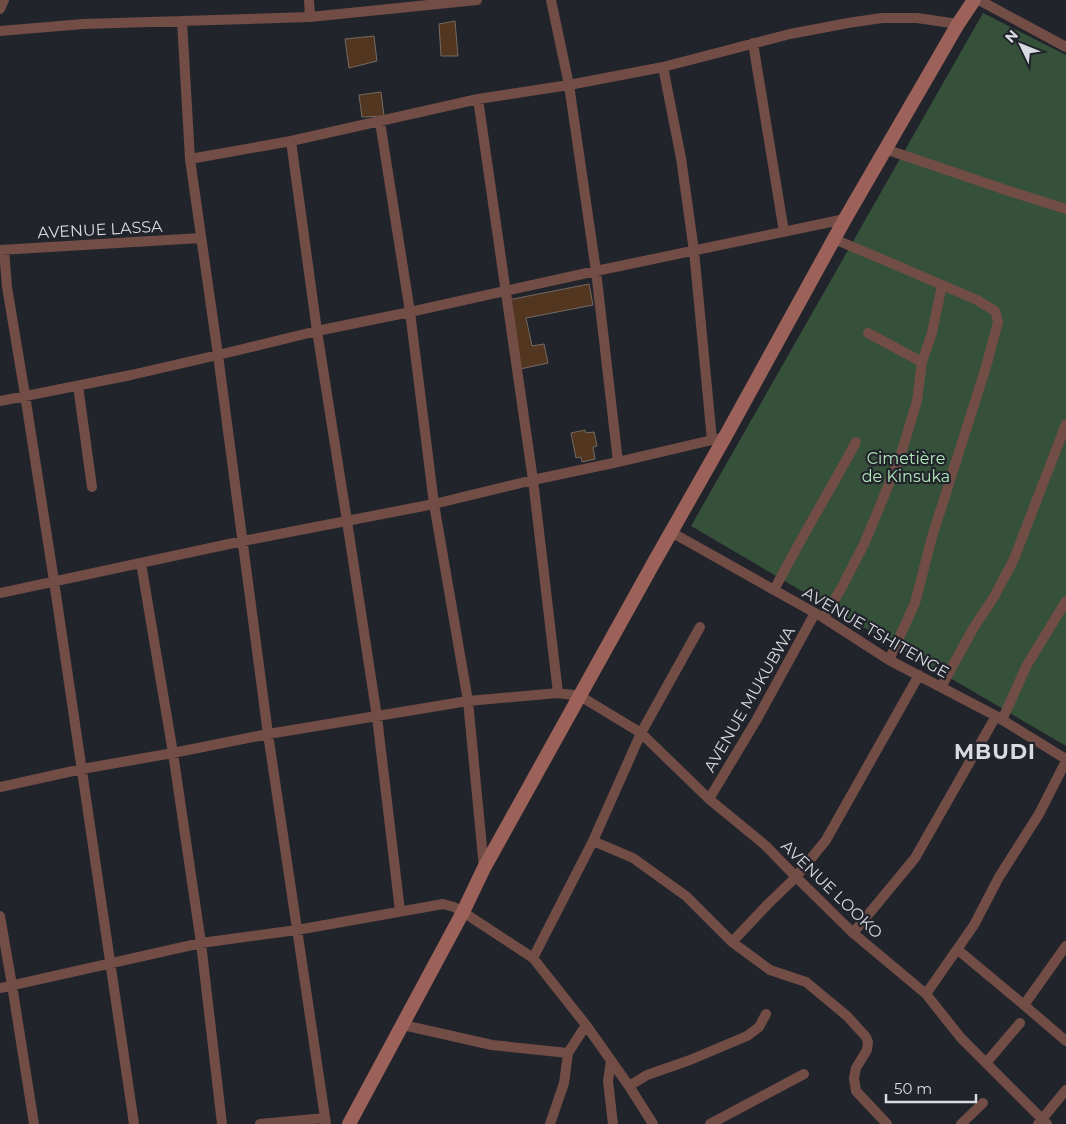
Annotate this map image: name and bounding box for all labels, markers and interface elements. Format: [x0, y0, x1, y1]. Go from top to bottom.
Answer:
north arrow [996, 20, 1046, 70]
text: N [1001, 26, 1022, 46]
street label: AVENUE LASSA [37, 217, 164, 242]
park label: Cimetière de Kinsuka [862, 449, 950, 486]
street label: AVENUE TSHITENGE [799, 583, 952, 682]
street label: AVENUE MUKUBWA [700, 623, 799, 775]
district label: MBUDI [954, 739, 1036, 764]
street label: AVENUE LOOKO [777, 836, 886, 943]
scale bar [886, 1072, 976, 1104]
text: 50 m [894, 1079, 932, 1098]

